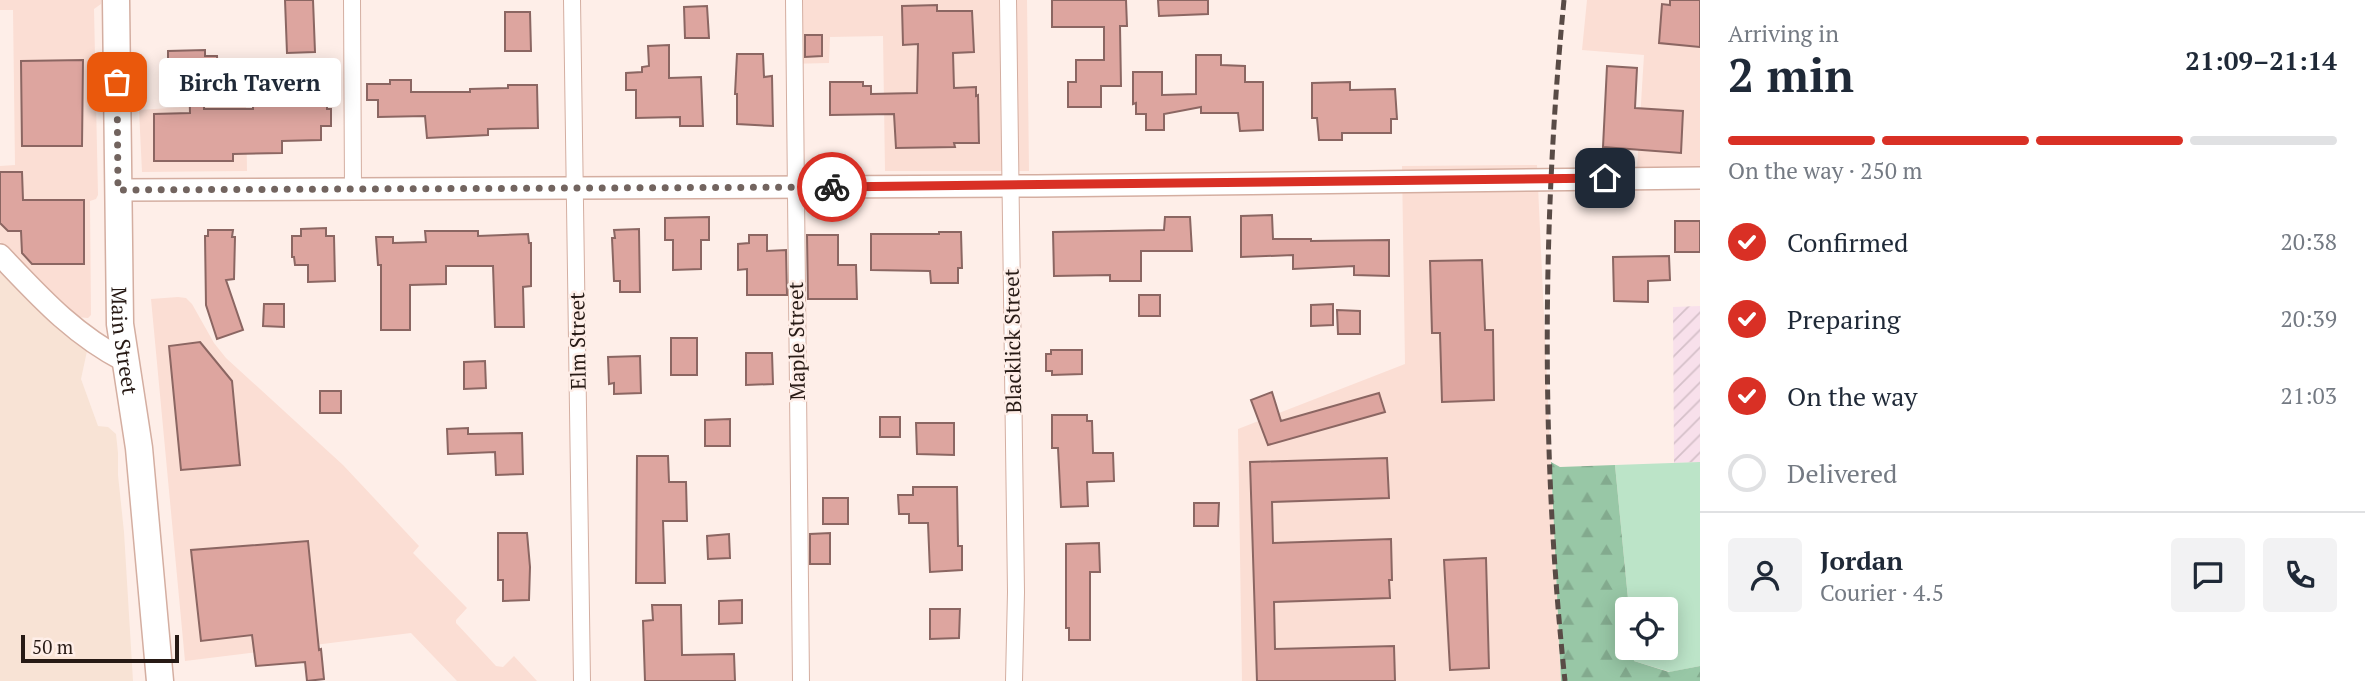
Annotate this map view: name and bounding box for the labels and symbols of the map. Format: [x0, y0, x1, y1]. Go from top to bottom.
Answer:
pin [87, 52, 147, 112]
callout: Birch Tavern [159, 57, 341, 106]
pin [1575, 148, 1635, 208]
courier [797, 152, 867, 222]
street label: Blacklick Street [997, 268, 1027, 414]
street label: Maple Street [781, 281, 811, 401]
street label: Main Street [106, 286, 145, 397]
street label: Elm Street [562, 292, 592, 390]
scale bar [21, 632, 178, 664]

